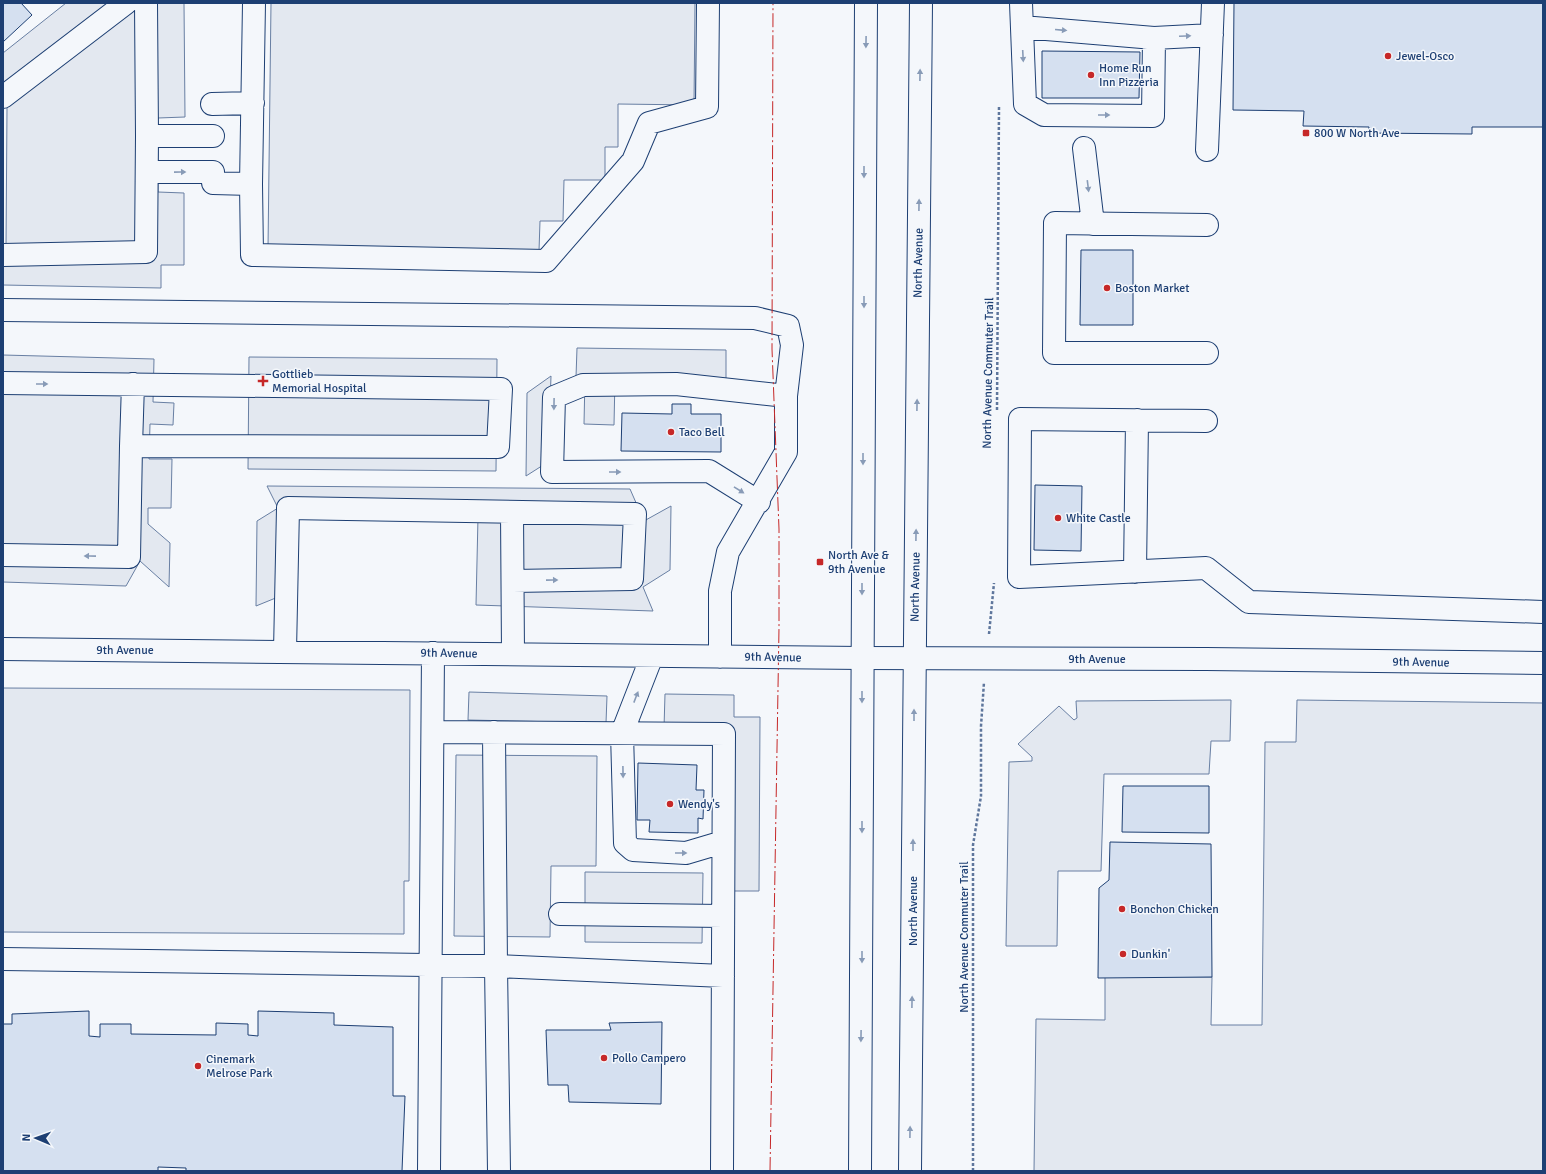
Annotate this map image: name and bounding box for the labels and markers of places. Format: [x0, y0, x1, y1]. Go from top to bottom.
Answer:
place label: Jewel-Osco [1396, 49, 1454, 64]
marker: Jewel-Osco [1383, 51, 1393, 61]
place label: Home Run Inn Pizzeria [1099, 61, 1159, 90]
marker: Home Run Inn Pizzeria [1086, 70, 1096, 80]
place label: 800 W North Ave [1314, 126, 1400, 141]
marker: 800 W North Ave [1301, 128, 1311, 138]
place label: Boston Market [1115, 281, 1189, 296]
marker: Boston Market [1102, 283, 1112, 293]
place label: Gottlieb Memorial Hospital [272, 367, 367, 396]
marker: Gottlieb Memorial Hospital [257, 375, 269, 387]
place label: Taco Bell [679, 425, 725, 440]
marker: Taco Bell [666, 427, 676, 437]
place label: White Castle [1066, 511, 1131, 526]
marker: White Castle [1053, 513, 1063, 523]
place label: North Ave & 9th Avenue [828, 548, 890, 577]
marker: North Ave & 9th Avenue [815, 557, 825, 567]
place label: Wendy's [678, 797, 720, 812]
marker: Wendy's [665, 799, 675, 809]
place label: Bonchon Chicken [1130, 902, 1219, 917]
marker: Bonchon Chicken [1117, 904, 1127, 914]
place label: Dunkin' [1131, 947, 1170, 962]
marker: Dunkin' [1118, 949, 1128, 959]
place label: Pollo Campero [612, 1051, 686, 1066]
place label: Cinemark Melrose Park [206, 1052, 273, 1081]
marker: Pollo Campero [599, 1053, 609, 1063]
marker: Cinemark Melrose Park [193, 1061, 203, 1071]

